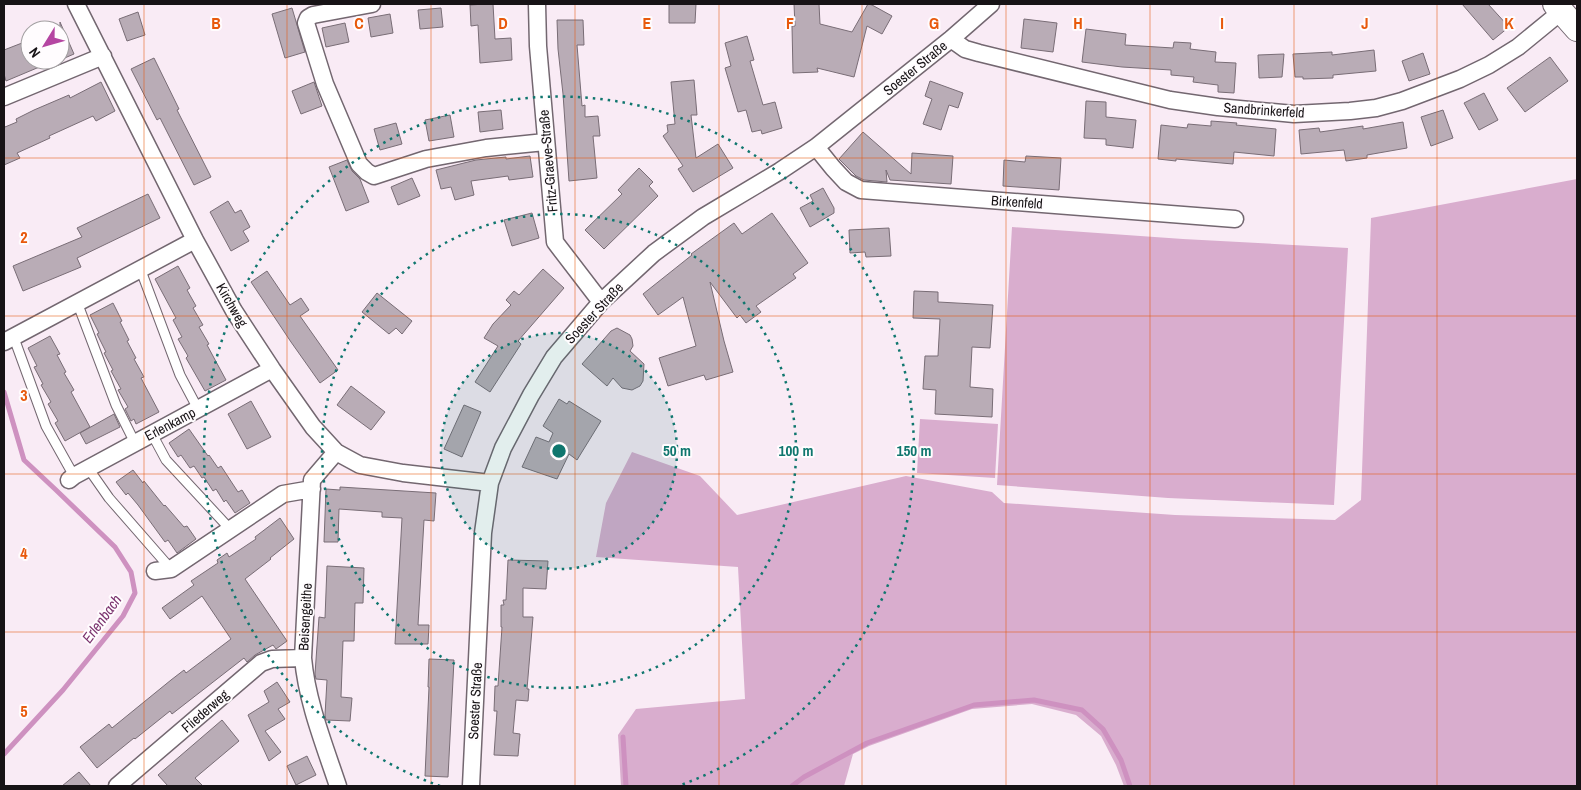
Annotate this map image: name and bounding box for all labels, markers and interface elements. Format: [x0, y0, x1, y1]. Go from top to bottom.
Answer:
text: B [211, 12, 221, 34]
text: C [354, 12, 364, 34]
text: D [498, 12, 508, 34]
text: E [643, 12, 652, 34]
text: F [786, 12, 794, 34]
text: G [929, 12, 939, 34]
text: H [1073, 12, 1083, 34]
text: I [1220, 12, 1224, 34]
text: J [1361, 12, 1369, 34]
text: K [1504, 12, 1514, 34]
north arrow [20, 20, 70, 70]
street label: Soester Straße [879, 37, 951, 99]
text: N [25, 44, 44, 62]
street label: Sandbrinkerfeld [1223, 98, 1305, 122]
street label: Fritz-Graeve-Straße [535, 109, 561, 213]
street label: Birkenfeld [991, 191, 1043, 213]
text: 2 [20, 226, 28, 248]
street label: Soester Straße [561, 279, 627, 347]
street label: Kirchweg [212, 280, 252, 331]
text: 3 [20, 384, 28, 406]
street label: Erlenkamp [142, 403, 198, 445]
text: 50 m [663, 440, 691, 461]
text: 100 m [779, 440, 813, 461]
text: 150 m [897, 440, 931, 461]
centre of rings [550, 442, 568, 460]
text: 4 [20, 542, 28, 564]
street label: Beisengeithe [294, 583, 316, 651]
water label: Erlenbach [77, 590, 126, 647]
street label: Soester Straße [464, 662, 486, 740]
street label: Fliederweg [178, 685, 233, 736]
text: 5 [20, 700, 28, 722]

